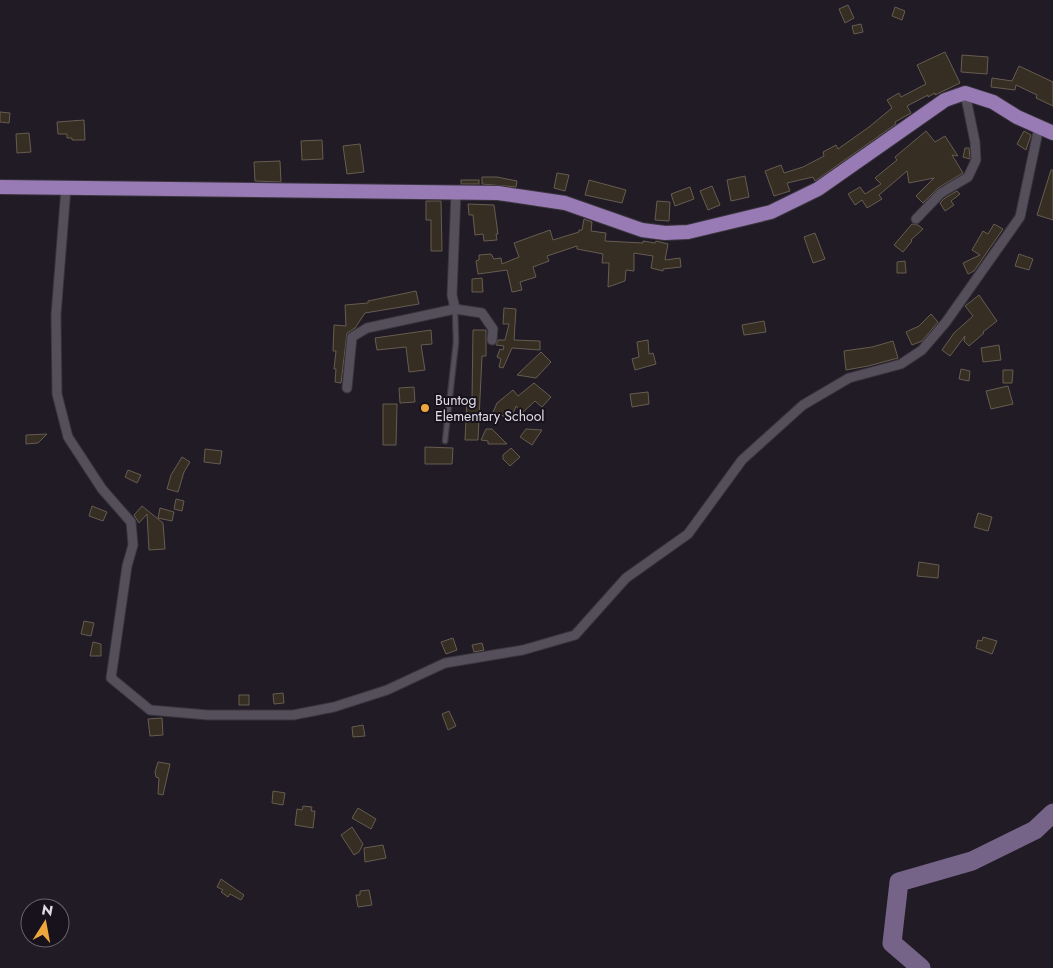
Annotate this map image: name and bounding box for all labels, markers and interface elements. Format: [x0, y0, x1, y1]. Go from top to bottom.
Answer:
place label: Buntog Elementary School [435, 390, 545, 426]
marker: Buntog Elementary School [419, 402, 431, 414]
north arrow [20, 898, 70, 948]
text: N [40, 899, 55, 921]

